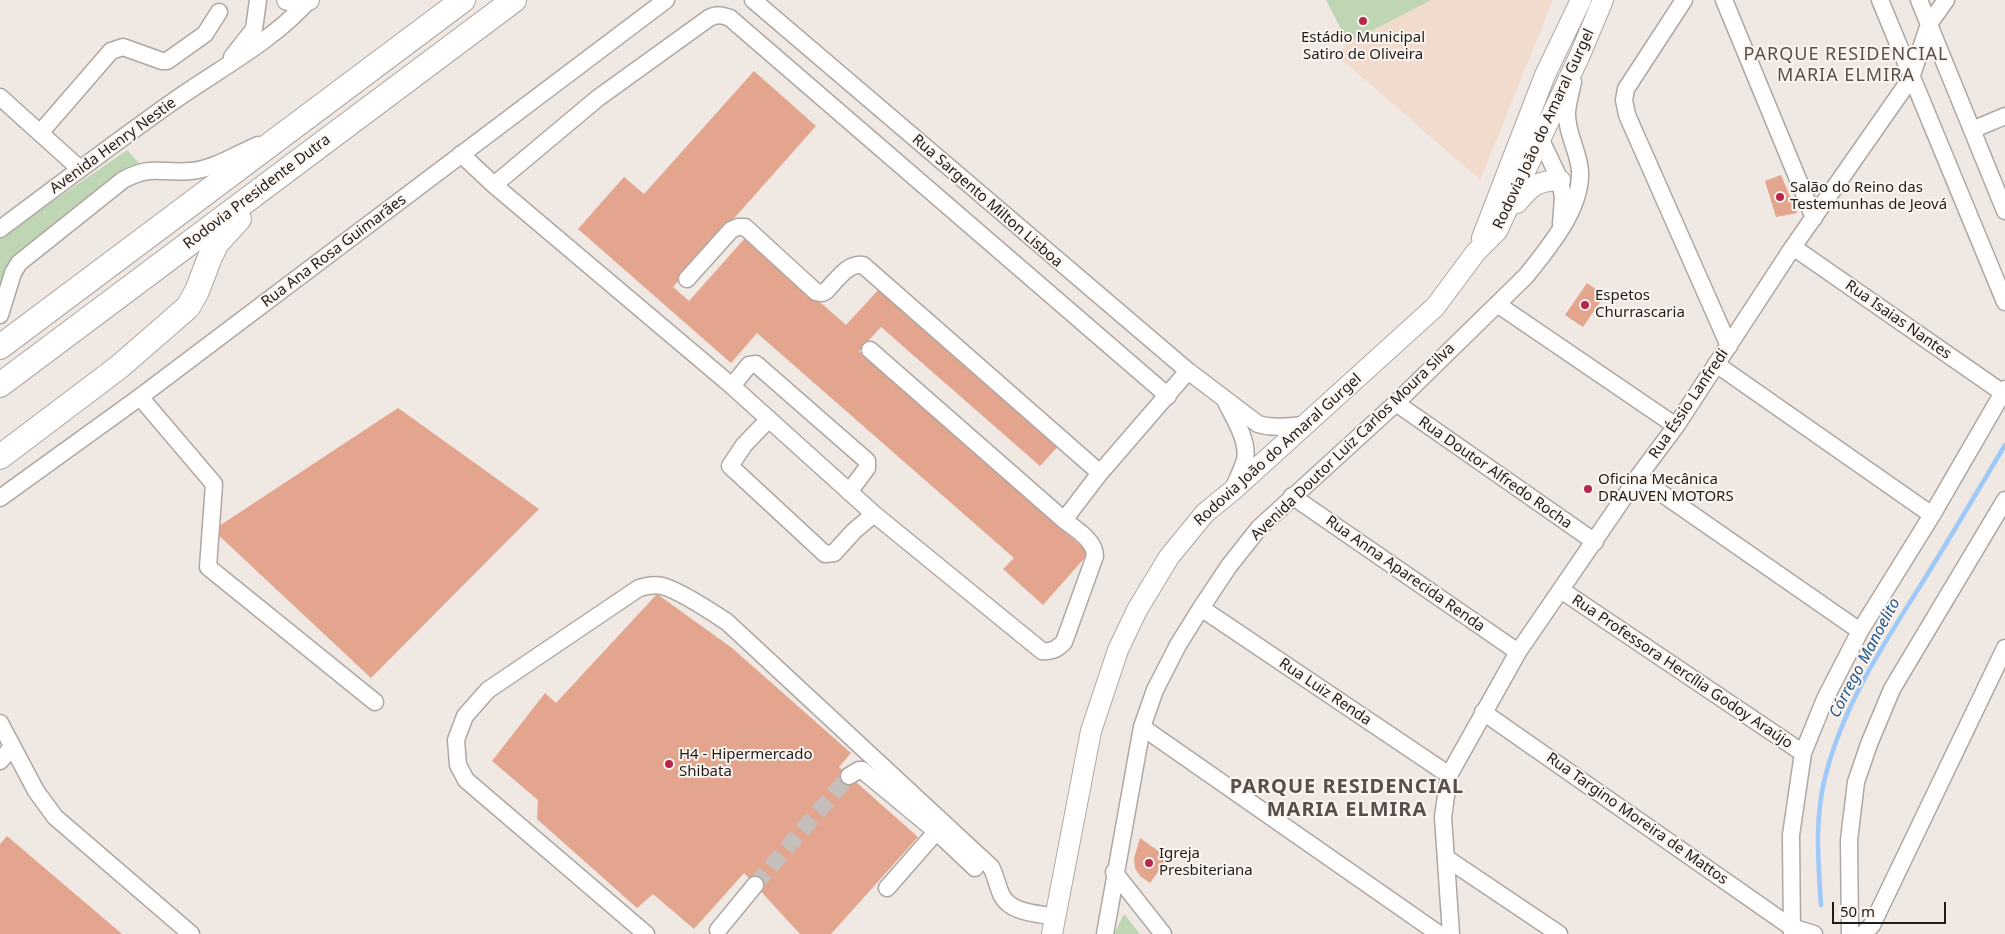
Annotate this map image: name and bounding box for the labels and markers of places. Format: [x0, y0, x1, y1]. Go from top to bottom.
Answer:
marker: Estádio Municipal Satiro de Oliveira [1357, 15, 1369, 27]
place label: Estádio Municipal Satiro de Oliveira [1301, 29, 1425, 64]
place label: Salão do Reino das Testemunhas de Jeová [1790, 179, 1947, 214]
marker: Salão do Reino das Testemunhas de Jeová [1774, 191, 1786, 203]
place label: Espetos Churrascaria [1595, 287, 1685, 322]
marker: Espetos Churrascaria [1579, 299, 1591, 311]
place label: Oficina Mecânica DRAUVEN MOTORS [1598, 471, 1734, 506]
marker: Oficina Mecânica DRAUVEN MOTORS [1582, 483, 1594, 495]
place label: H4 - Hipermercado Shibata [679, 746, 812, 781]
marker: H4 - Hipermercado Shibata [663, 758, 675, 770]
place label: Igreja Presbiteriana [1159, 845, 1253, 880]
marker: Igreja Presbiteriana [1143, 857, 1155, 869]

